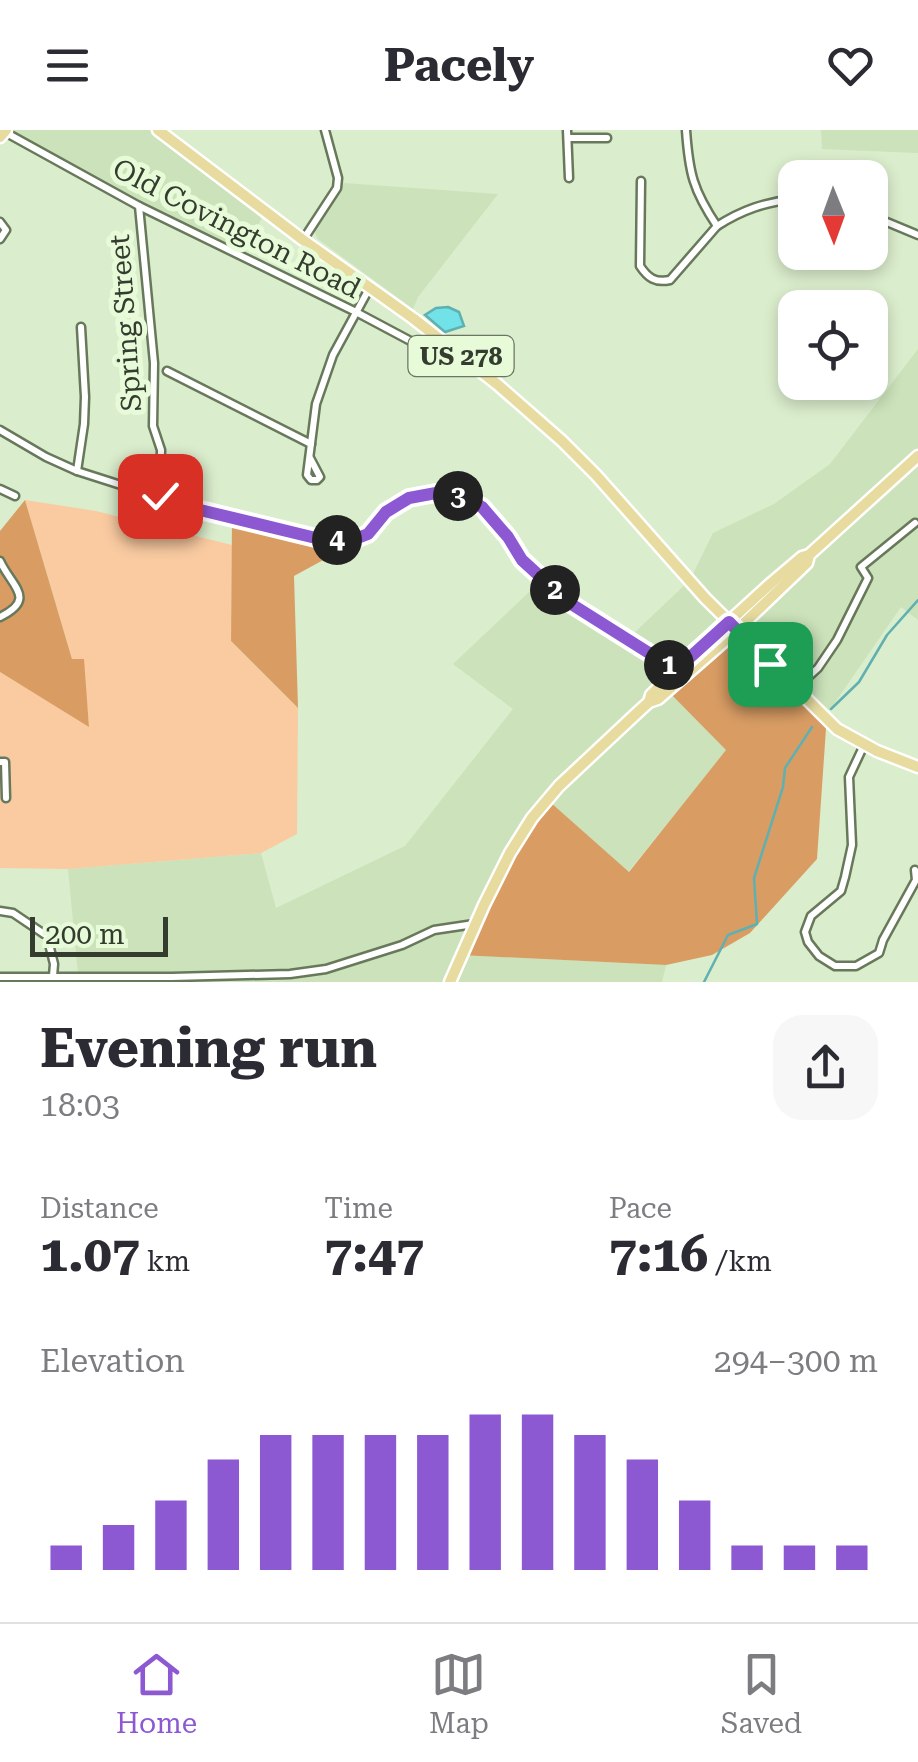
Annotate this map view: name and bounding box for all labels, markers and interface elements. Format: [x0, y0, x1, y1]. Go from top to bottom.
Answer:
icon: menu [40, 38, 95, 93]
icon: heart [823, 38, 878, 93]
text: Pacely [384, 39, 534, 92]
street label: Old Covington Road [107, 152, 366, 305]
north arrow [778, 160, 888, 270]
map controls [778, 160, 888, 400]
street label: Spring Street [103, 233, 148, 413]
button: locate [778, 290, 888, 400]
road number: US 278 [408, 336, 514, 376]
pin [118, 454, 203, 539]
icon: check [133, 469, 188, 524]
pin: 3 [433, 471, 483, 521]
text: 3 [450, 479, 466, 512]
pin: 4 [312, 515, 362, 565]
text: 4 [329, 523, 345, 556]
pin: 2 [530, 565, 580, 615]
text: 2 [547, 573, 563, 606]
pin [728, 622, 813, 707]
icon: arrive [743, 637, 798, 692]
pin: 1 [644, 640, 694, 690]
text: 1 [661, 648, 677, 681]
scale bar [30, 912, 168, 956]
text: 200 m [45, 918, 125, 951]
button: share [773, 1015, 878, 1120]
text: Evening run [40, 1016, 377, 1080]
text: 18:03 [40, 1086, 120, 1124]
text: Distance [40, 1192, 159, 1225]
text: Time [324, 1192, 393, 1225]
text: Pace [609, 1192, 672, 1225]
text: 1.07 [40, 1225, 140, 1283]
text: 7:47 [324, 1225, 424, 1283]
text: 7:16 [609, 1225, 708, 1283]
text: km [140, 1245, 190, 1278]
text: /km [708, 1245, 772, 1278]
text: Elevation [40, 1342, 185, 1380]
text: 294–300 m [714, 1342, 878, 1380]
tab: Home [116, 1647, 197, 1740]
tab: Map [429, 1647, 489, 1740]
tab: Saved [721, 1647, 802, 1740]

